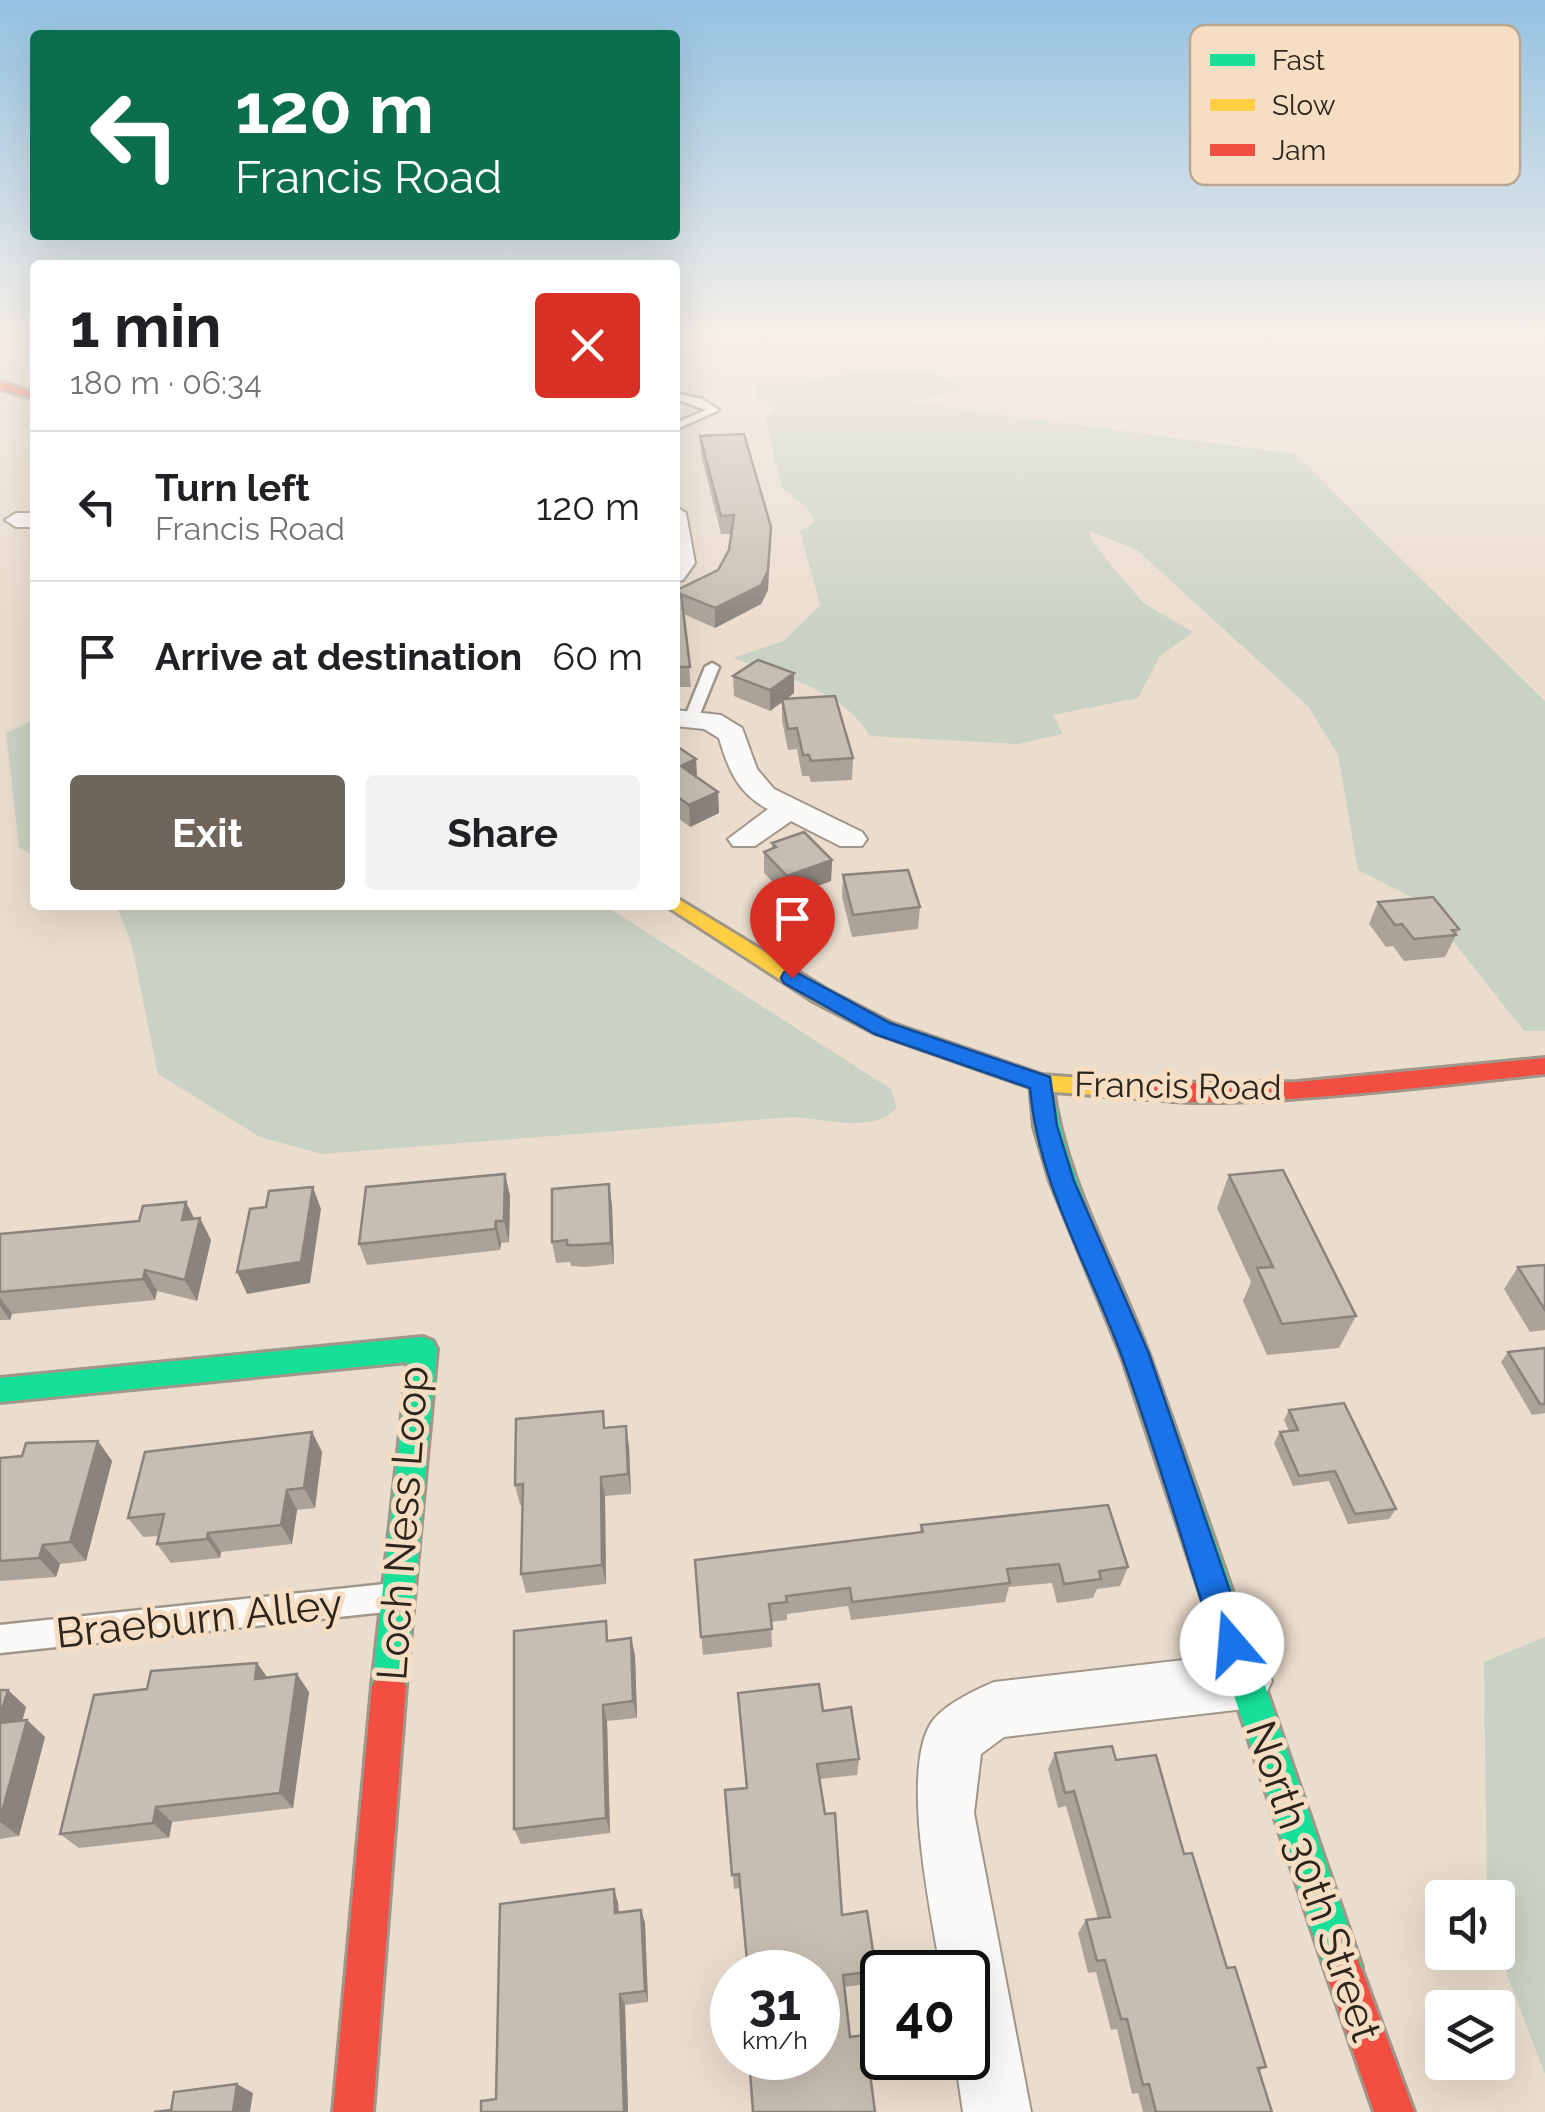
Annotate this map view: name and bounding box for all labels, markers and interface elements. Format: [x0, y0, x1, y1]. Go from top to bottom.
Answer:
legend [1190, 25, 1520, 185]
text: Fast [1272, 44, 1325, 77]
text: 120 m [235, 67, 434, 149]
icon: left [70, 70, 200, 200]
text: Slow [1272, 89, 1336, 122]
text: Jam [1272, 134, 1326, 167]
text: Francis Road [235, 151, 502, 204]
text: 1 min [70, 291, 221, 361]
button: close [535, 293, 640, 398]
text: 180 m · 06:34 [70, 364, 262, 401]
text: Turn left [155, 465, 310, 510]
icon: left [70, 479, 125, 534]
text: 120 m [536, 484, 640, 529]
text: Francis Road [155, 510, 345, 547]
icon: arrive [70, 629, 125, 684]
text: Arrive at destination [155, 634, 522, 679]
text: 60 m [552, 634, 643, 679]
button: Exit [70, 775, 345, 890]
button: Share [365, 775, 640, 890]
pin [750, 876, 835, 979]
icon: arrive [765, 891, 820, 946]
street label: Francis Road [1074, 1063, 1282, 1108]
street label: Loch Ness Loop [367, 1364, 438, 1682]
street label: Braeburn Alley [53, 1579, 345, 1658]
position arrow [1180, 1592, 1284, 1696]
street label: North 30th Street [1236, 1715, 1391, 2047]
map controls [1425, 1880, 1515, 2080]
button: sound [1425, 1880, 1515, 1970]
speed limit sign: 40 [860, 1950, 990, 2080]
text: 31 [749, 1973, 801, 2032]
button: layers [1425, 1990, 1515, 2080]
text: km/h [742, 2025, 808, 2055]

